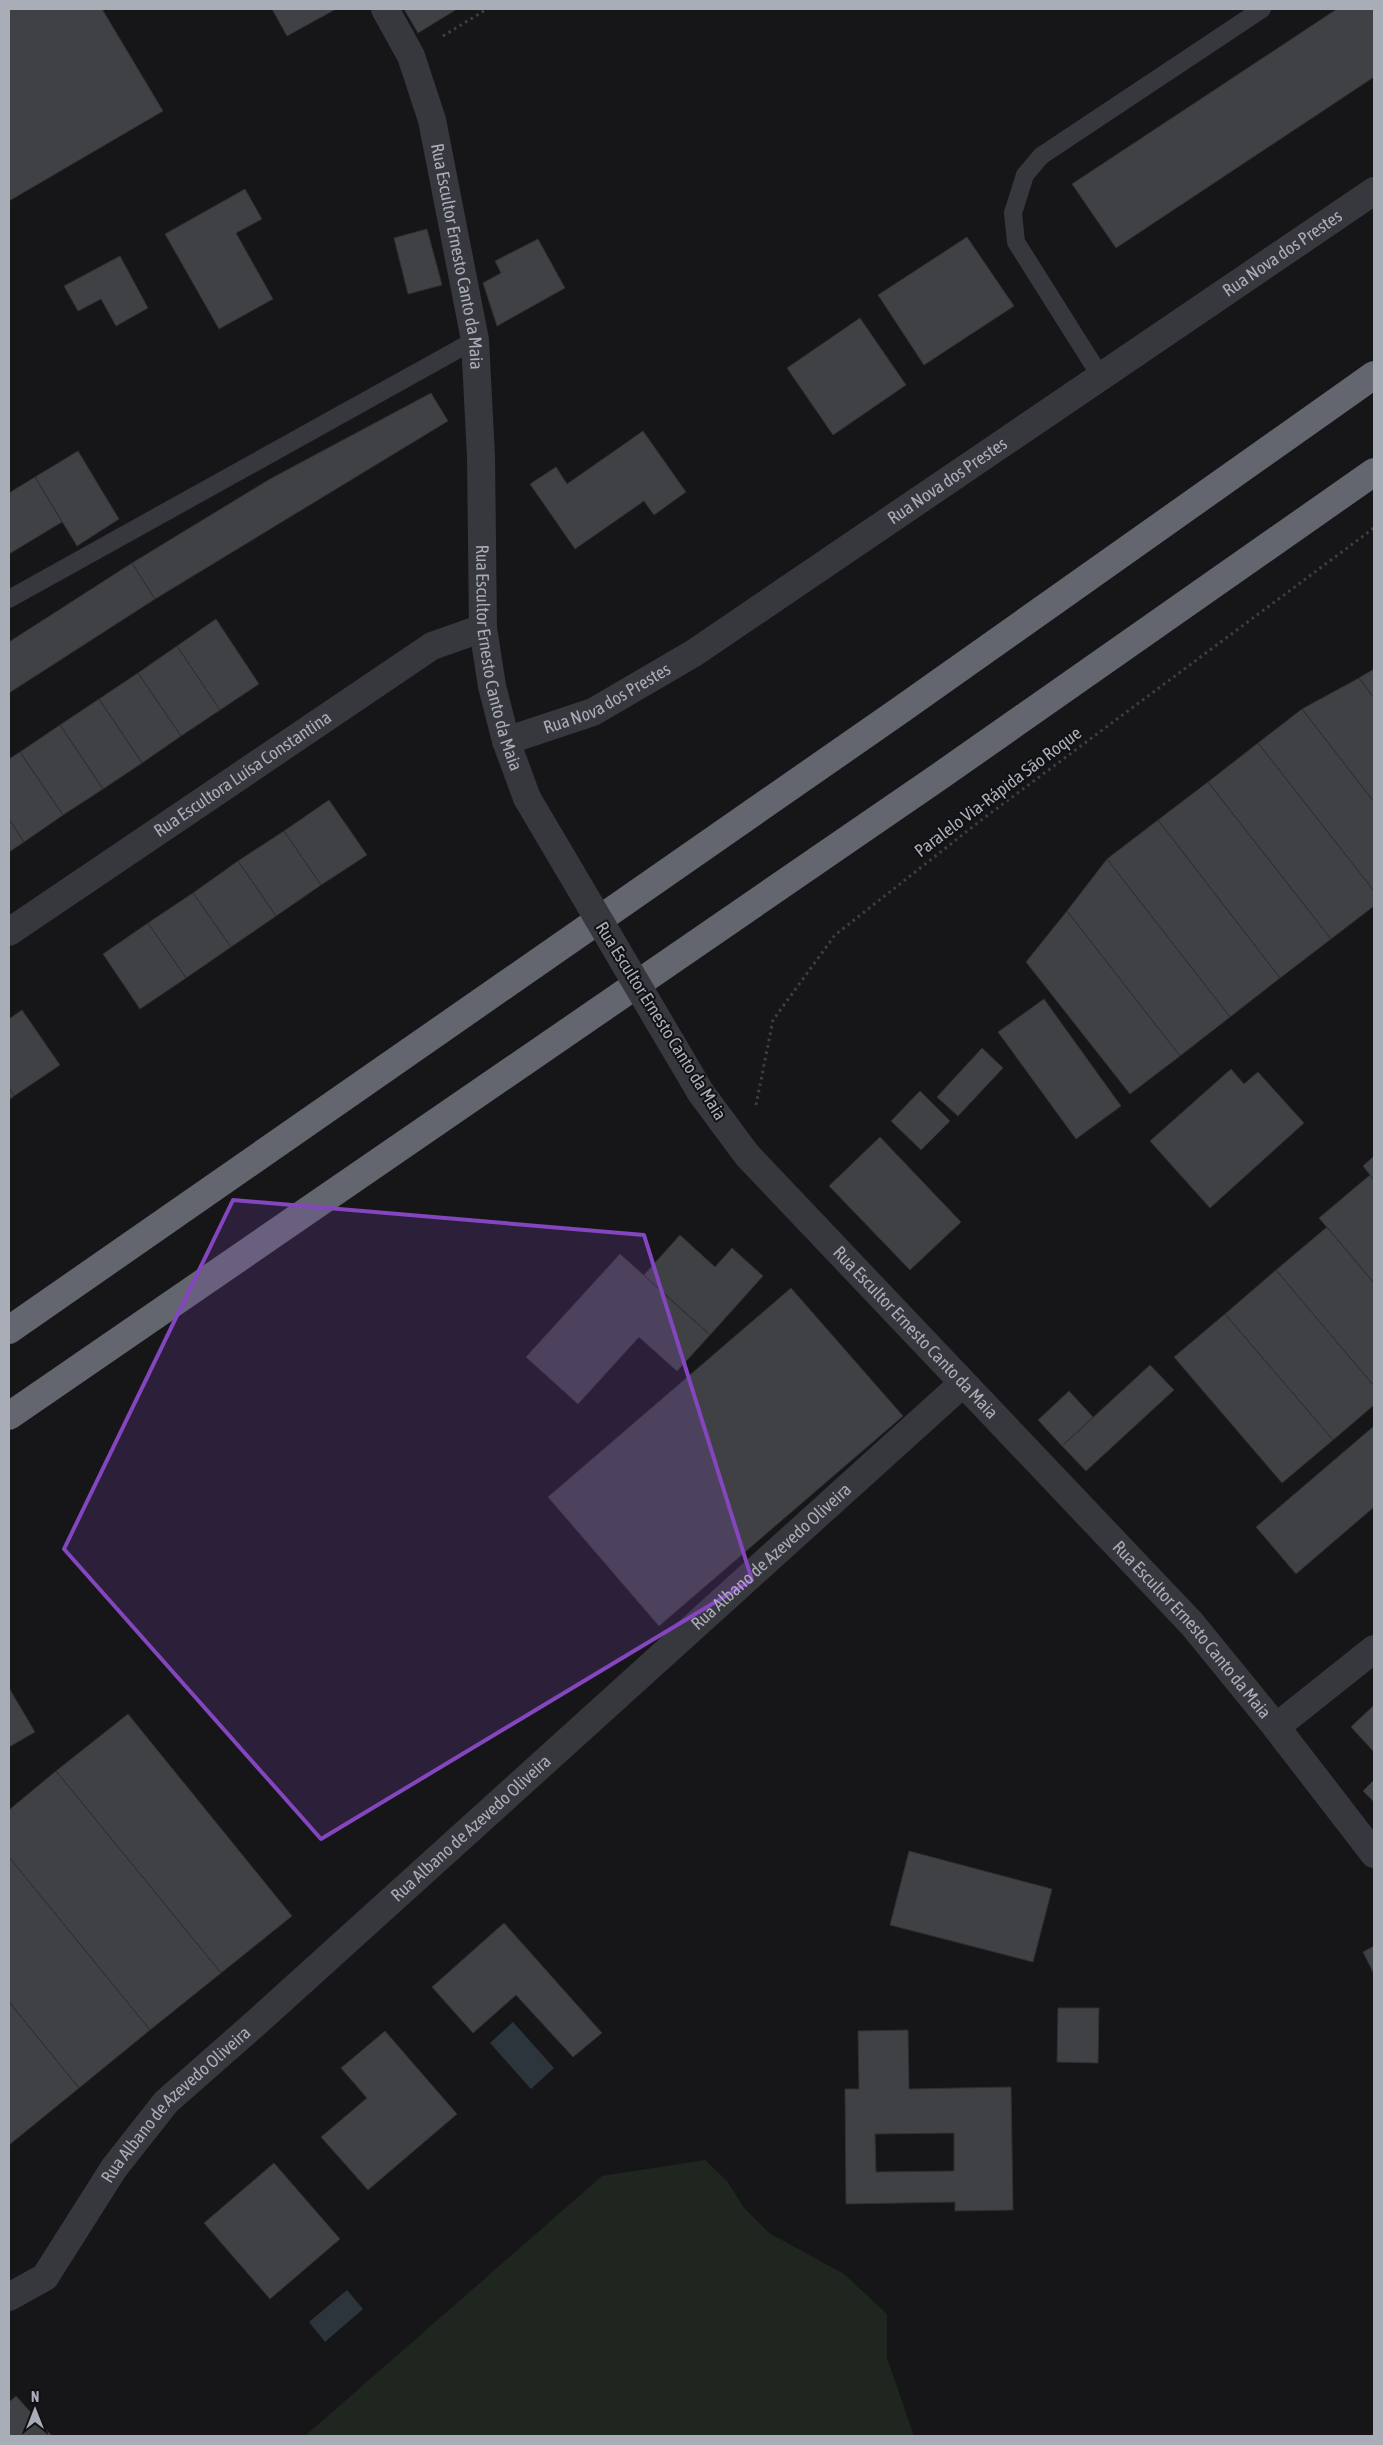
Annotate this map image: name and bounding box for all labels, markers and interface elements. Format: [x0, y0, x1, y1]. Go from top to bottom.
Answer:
street label: Rua Escultor Ernesto Canto da Maia [427, 142, 488, 370]
street label: Rua Nova dos Prestes [1218, 205, 1346, 301]
street label: Rua Nova dos Prestes [883, 433, 1011, 528]
street label: Rua Escultor Ernesto Canto da Maia [472, 545, 527, 774]
street label: Rua Nova dos Prestes [541, 658, 674, 738]
street label: Rua Escultora Luísa Constantina [150, 706, 335, 841]
street label: Paralelo Via-Rápida São Roque [910, 722, 1085, 861]
street label: Rua Escultor Ernesto Canto da Maia [592, 918, 731, 1124]
street label: Rua Escultor Ernesto Canto da Maia [829, 1242, 1003, 1423]
street label: Rua Albano de Azevedo Oliveira [687, 1479, 855, 1634]
street label: Rua Escultor Ernesto Canto da Maia [1109, 1536, 1276, 1723]
street label: Rua Albano de Azevedo Oliveira [386, 1750, 555, 1906]
street label: Rua Albano de Azevedo Oliveira [97, 2022, 254, 2186]
north arrow [10, 2385, 60, 2435]
text: N [31, 2389, 39, 2405]

